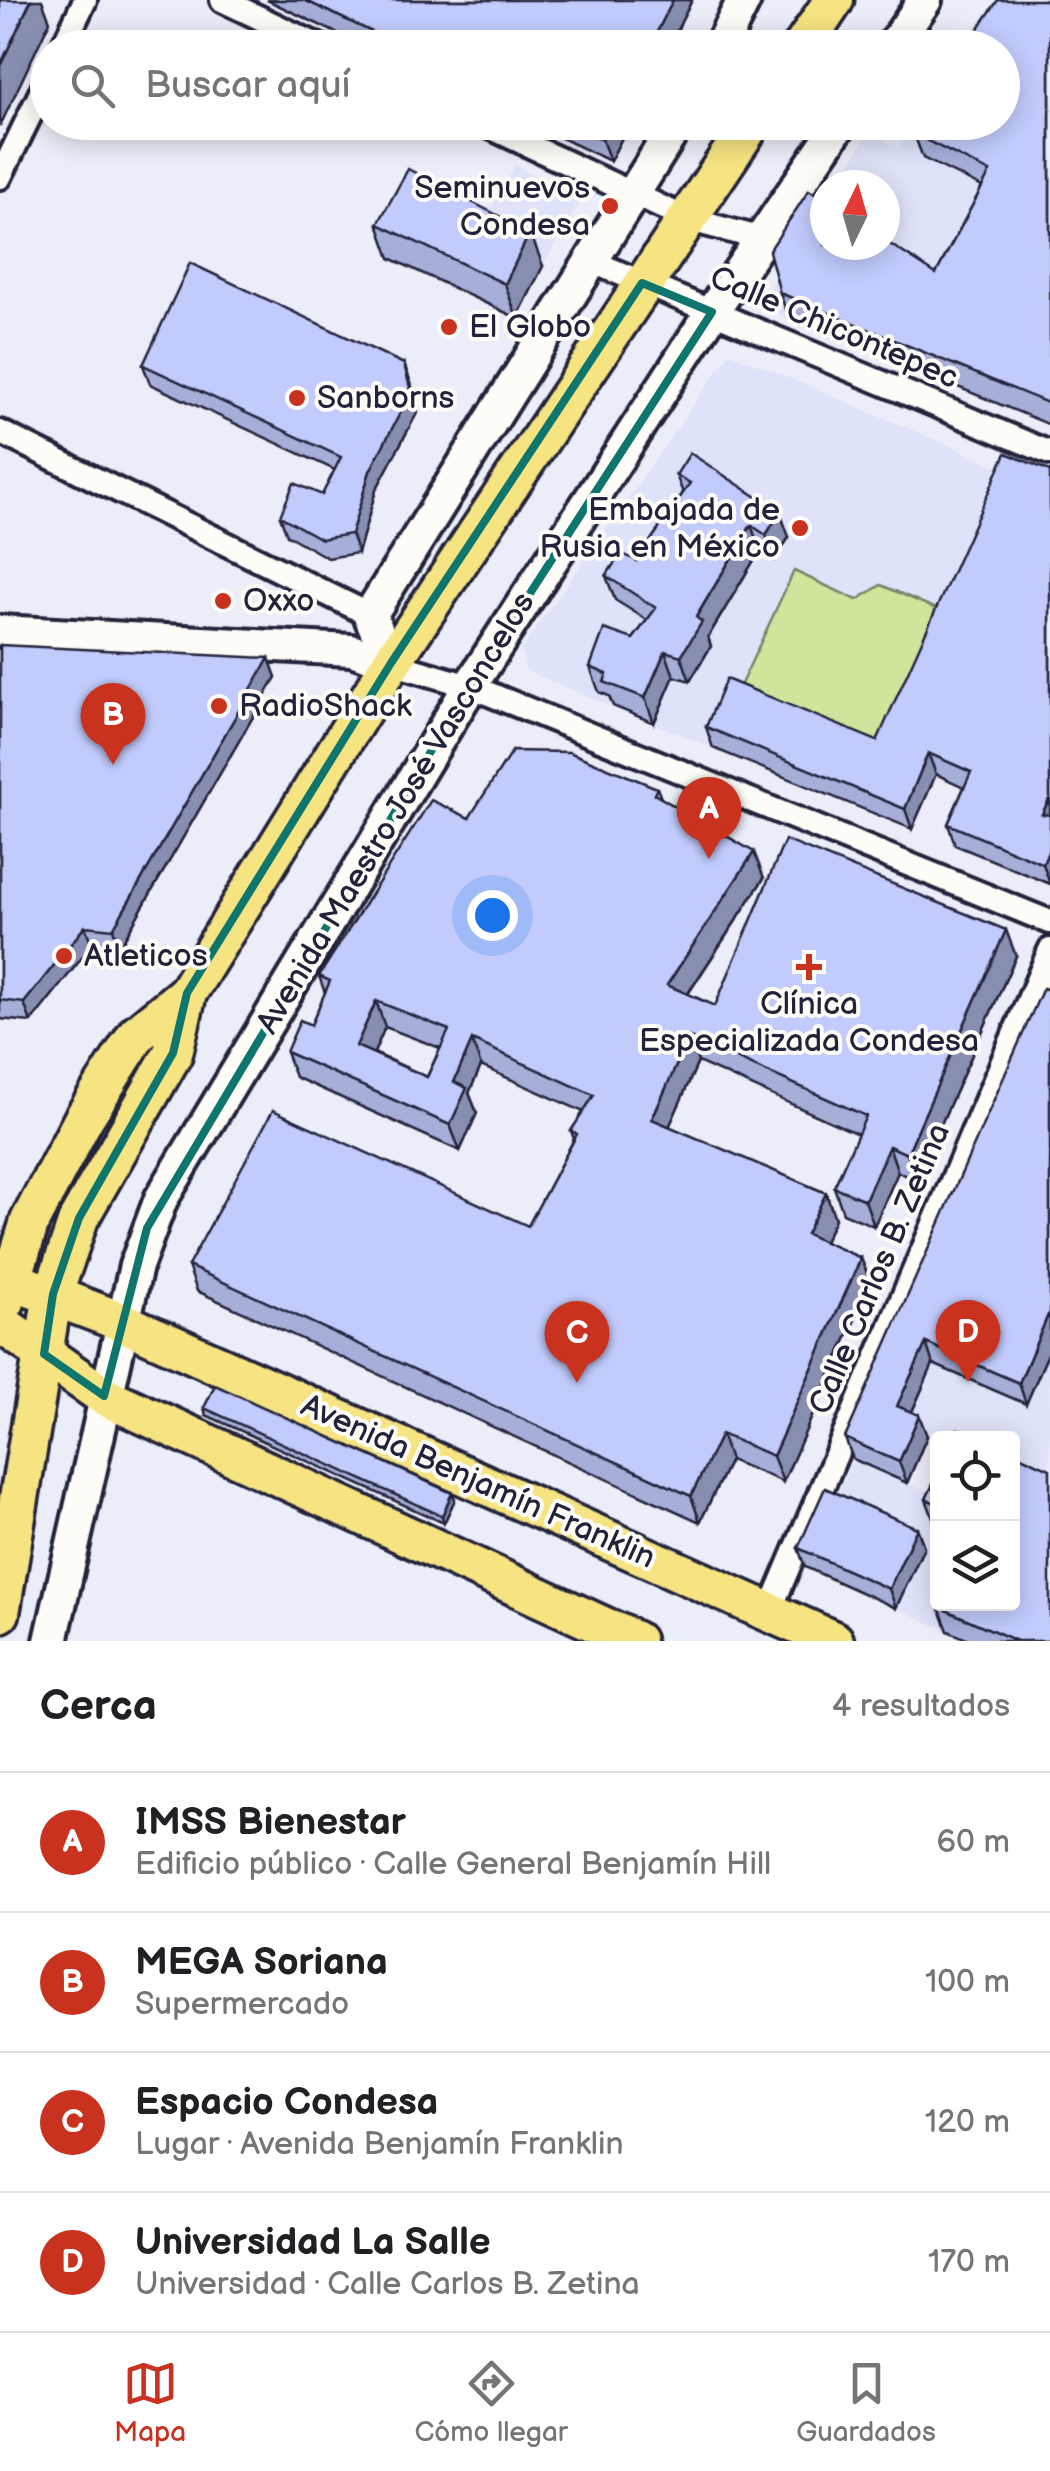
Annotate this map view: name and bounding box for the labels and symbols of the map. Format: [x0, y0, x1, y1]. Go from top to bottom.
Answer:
place label: Seminuevos Condesa [414, 169, 590, 245]
north arrow [810, 170, 900, 260]
marker: Seminuevos Condesa [599, 195, 621, 217]
street label: Calle Chicontepec [704, 258, 964, 398]
place label: El Globo [469, 308, 591, 347]
marker: El Globo [438, 316, 460, 338]
place label: Sanborns [317, 379, 455, 418]
marker: Sanborns [286, 387, 308, 409]
place label: Embajada de Rusia en México [540, 491, 780, 567]
marker: Embajada de Rusia en México [789, 517, 811, 539]
place label: Oxxo [243, 582, 315, 621]
street label: Avenida Maestro José Vasconcelos [248, 585, 544, 1041]
marker: Oxxo [212, 590, 234, 612]
pin: B [80, 682, 146, 765]
place label: RadioShack [239, 687, 412, 726]
marker: RadioShack [208, 695, 230, 717]
pin: A [676, 776, 742, 859]
your location [467, 890, 518, 941]
place label: Atleticos [84, 937, 208, 976]
marker: Atleticos [53, 945, 75, 967]
marker: Clínica Especializada Condesa [796, 954, 822, 980]
place label: Clínica Especializada Condesa [639, 985, 979, 1061]
street label: Calle Carlos B. Zetina [801, 1118, 959, 1420]
pin: C [544, 1300, 610, 1383]
pin: D [936, 1300, 1000, 1382]
street label: Avenida Benjamín Franklin [295, 1386, 661, 1578]

